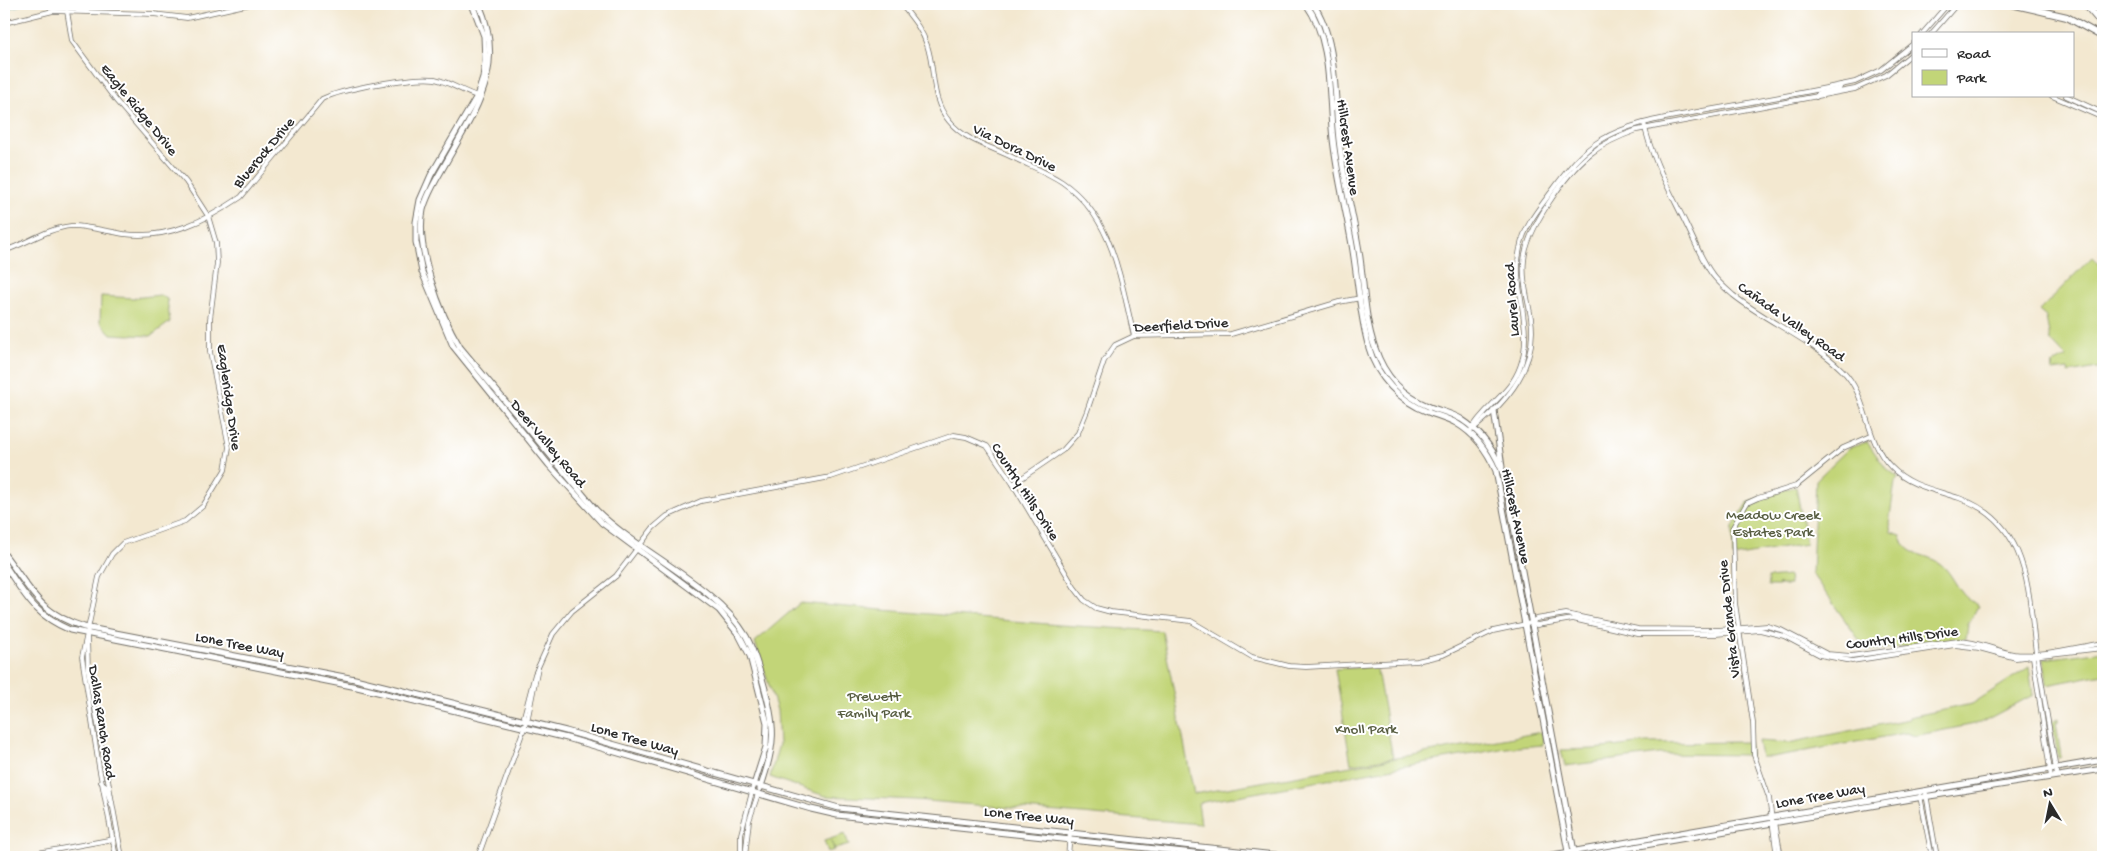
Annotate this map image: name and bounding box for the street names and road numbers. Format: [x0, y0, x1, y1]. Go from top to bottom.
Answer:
street label: Eagle Ridge Drive [96, 61, 181, 160]
street label: Hillcrest Avenue [1331, 98, 1363, 197]
street label: Bluerock Drive [229, 114, 300, 193]
street label: Via Dora Drive [968, 120, 1059, 177]
street label: Laurel Road [1501, 261, 1525, 337]
street label: Cañada Valley Road [1734, 279, 1849, 367]
street label: Deerfield Drive [1132, 315, 1229, 338]
street label: Eagleridge Drive [212, 343, 244, 452]
street label: Deer Valley Road [505, 396, 590, 493]
street label: Country Hills Drive [986, 440, 1063, 544]
street label: Hillcrest Avenue [1496, 467, 1534, 566]
street label: Vista Grande Drive [1715, 559, 1745, 679]
street label: Country Hills Drive [1845, 623, 1959, 655]
street label: Lone Tree Way [194, 629, 286, 664]
street label: Dallas Ranch Road [83, 663, 119, 782]
street label: Lone Tree Way [589, 719, 681, 761]
street label: Lone Tree Way [1774, 780, 1867, 814]
street label: Lone Tree Way [983, 803, 1075, 831]

